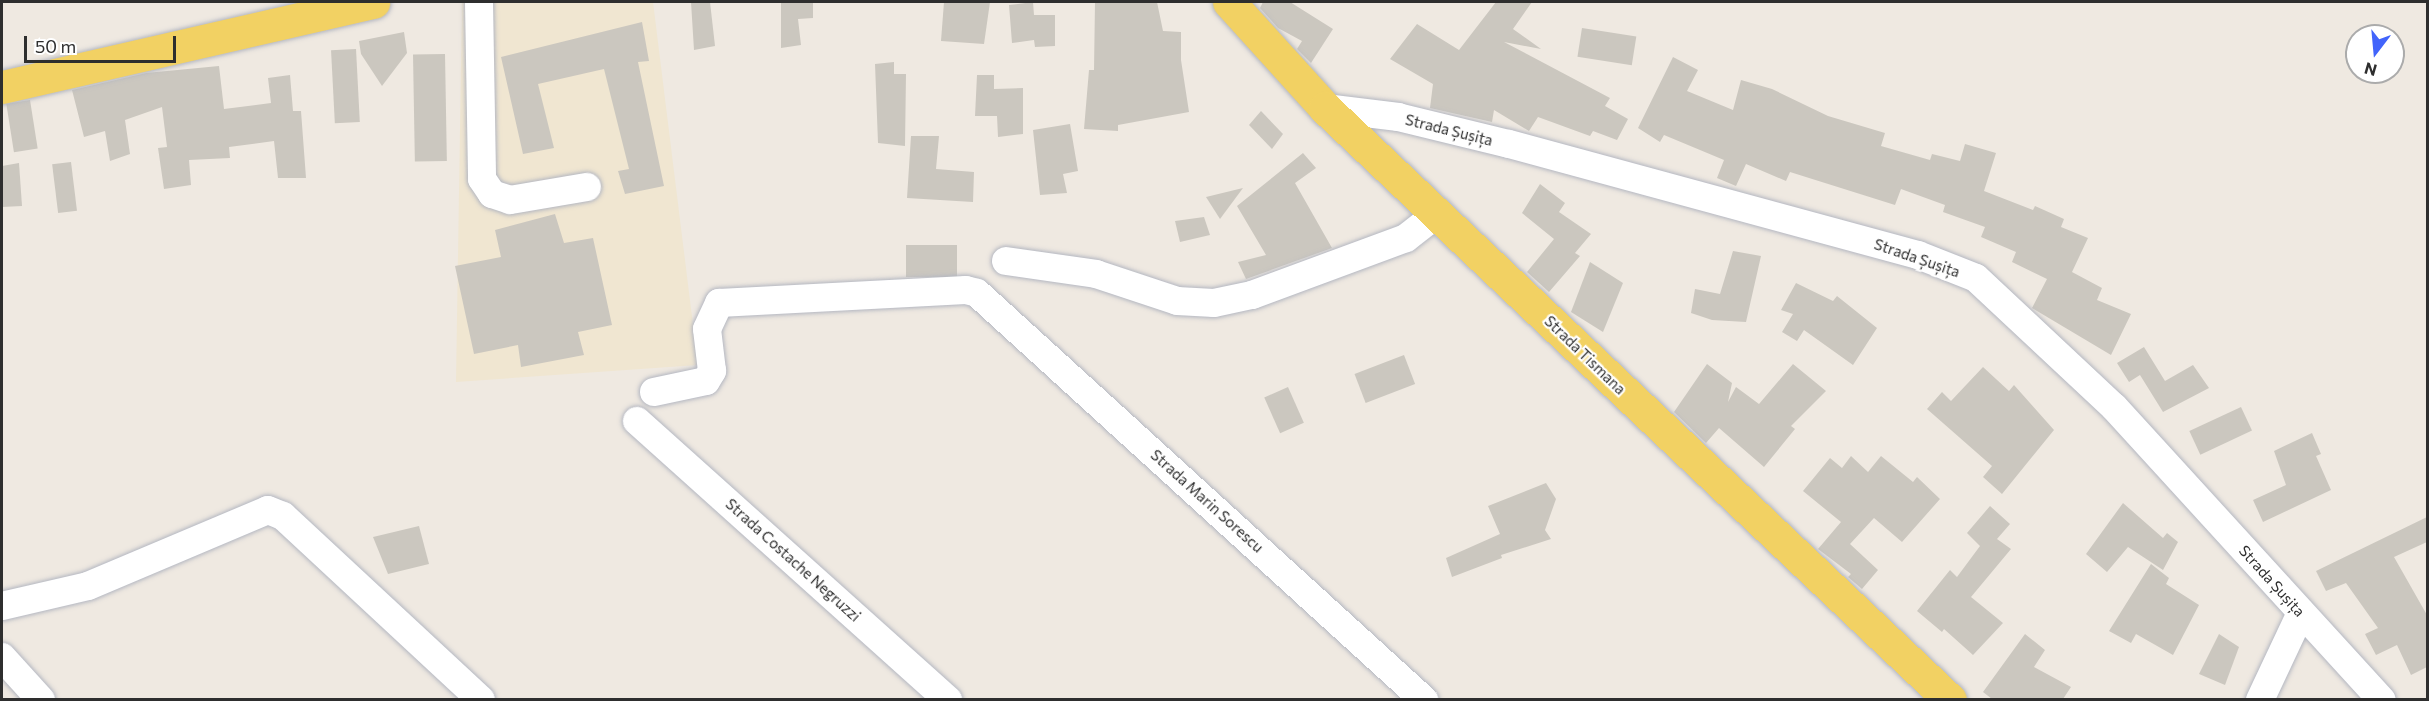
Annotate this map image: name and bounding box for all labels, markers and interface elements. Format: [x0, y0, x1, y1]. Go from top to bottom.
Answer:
scale bar [27, 24, 178, 62]
north arrow [2345, 24, 2405, 84]
text: 50 m [35, 35, 76, 57]
text: N [2362, 59, 2379, 81]
street label: Strada Șușița [1403, 110, 1495, 150]
street label: Strada Șușița [1872, 235, 1962, 281]
street label: Strada Tismana [1541, 312, 1629, 398]
street label: Strada Marin Sorescu [1147, 446, 1267, 556]
street label: Strada Costache Negruzzi [722, 495, 864, 625]
street label: Strada Șușița [2235, 542, 2309, 620]

